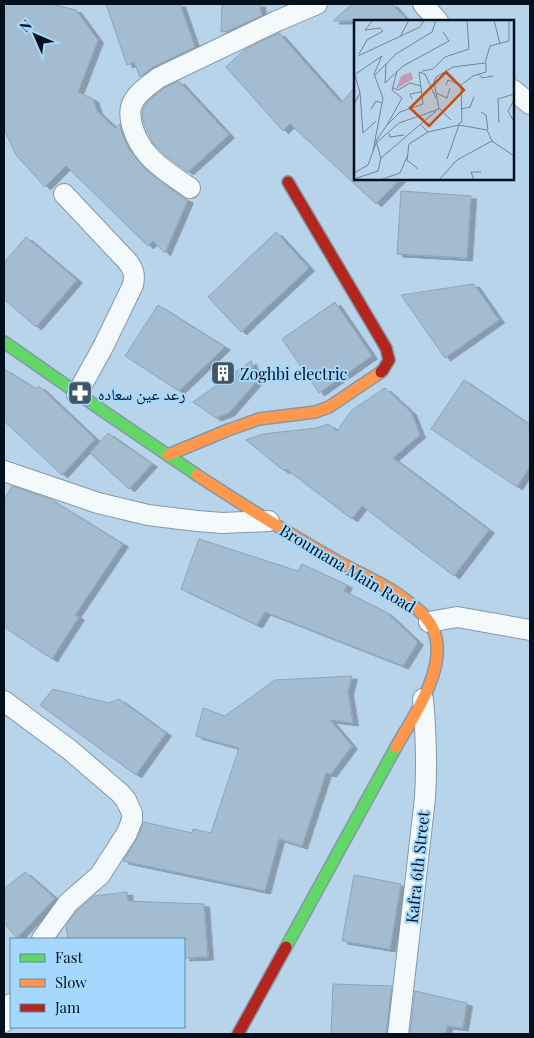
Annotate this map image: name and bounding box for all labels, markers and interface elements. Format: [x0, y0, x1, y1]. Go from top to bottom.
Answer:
north arrow [10, 10, 60, 60]
text: N [15, 15, 36, 36]
inset map [354, 20, 514, 180]
building icon: Zoghbi electric [210, 360, 236, 386]
place label: Zoghbi electric [240, 363, 348, 384]
pharmacy icon: رعد عين سعاده [67, 380, 93, 406]
place label: رعد عين سعاده [98, 383, 185, 405]
street label: Broumana Main Road [276, 519, 420, 617]
street label: Kafra 6th Street [401, 809, 433, 924]
legend [10, 938, 185, 1028]
text: Fast [55, 947, 84, 967]
text: Slow [55, 972, 87, 992]
text: Jam [54, 997, 81, 1017]

